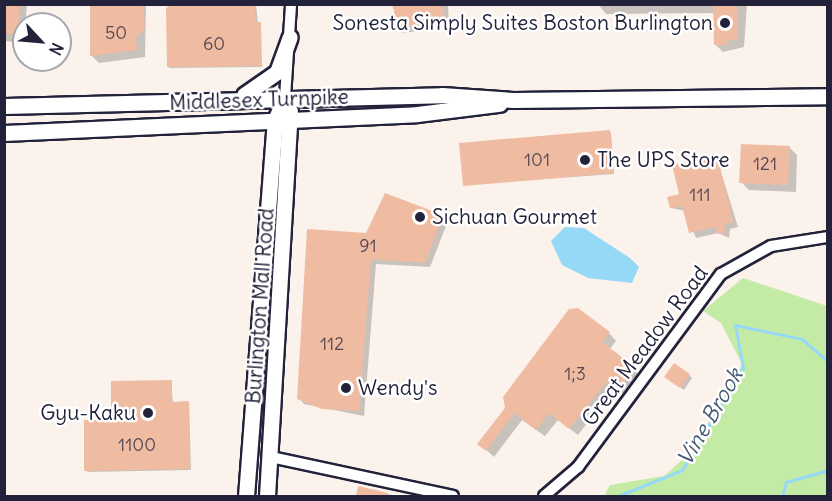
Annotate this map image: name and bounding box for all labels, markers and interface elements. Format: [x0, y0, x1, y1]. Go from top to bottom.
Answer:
place label: Sonesta Simply Suites Boston Burlington [333, 10, 713, 36]
north arrow [12, 12, 72, 72]
marker: Sonesta Simply Suites Boston Burlington [718, 16, 732, 30]
house number: 50 [105, 22, 127, 44]
house number: 60 [203, 33, 225, 55]
text: N [45, 40, 68, 58]
street label: Middlesex Turnpike [169, 84, 349, 116]
place label: The UPS Store [597, 147, 730, 173]
house number: 101 [524, 149, 550, 171]
marker: The UPS Store [578, 153, 592, 167]
house number: 121 [753, 153, 777, 175]
house number: 111 [689, 184, 711, 206]
place label: Sichuan Gourmet [432, 204, 597, 230]
street label: Burlington Mall Road [241, 207, 279, 405]
marker: Sichuan Gourmet [413, 210, 427, 224]
house number: 91 [359, 235, 377, 257]
street label: Great Meadow Road [577, 261, 713, 431]
house number: 112 [320, 333, 344, 355]
house number: 1;3 [564, 363, 586, 385]
water label: Vine Brook [672, 364, 748, 470]
place label: Wendy's [358, 375, 438, 401]
marker: Wendy's [339, 381, 353, 395]
place label: Gyu-Kaku [40, 400, 136, 426]
marker: Gyu-Kaku [141, 406, 155, 420]
house number: 1100 [118, 434, 156, 456]

